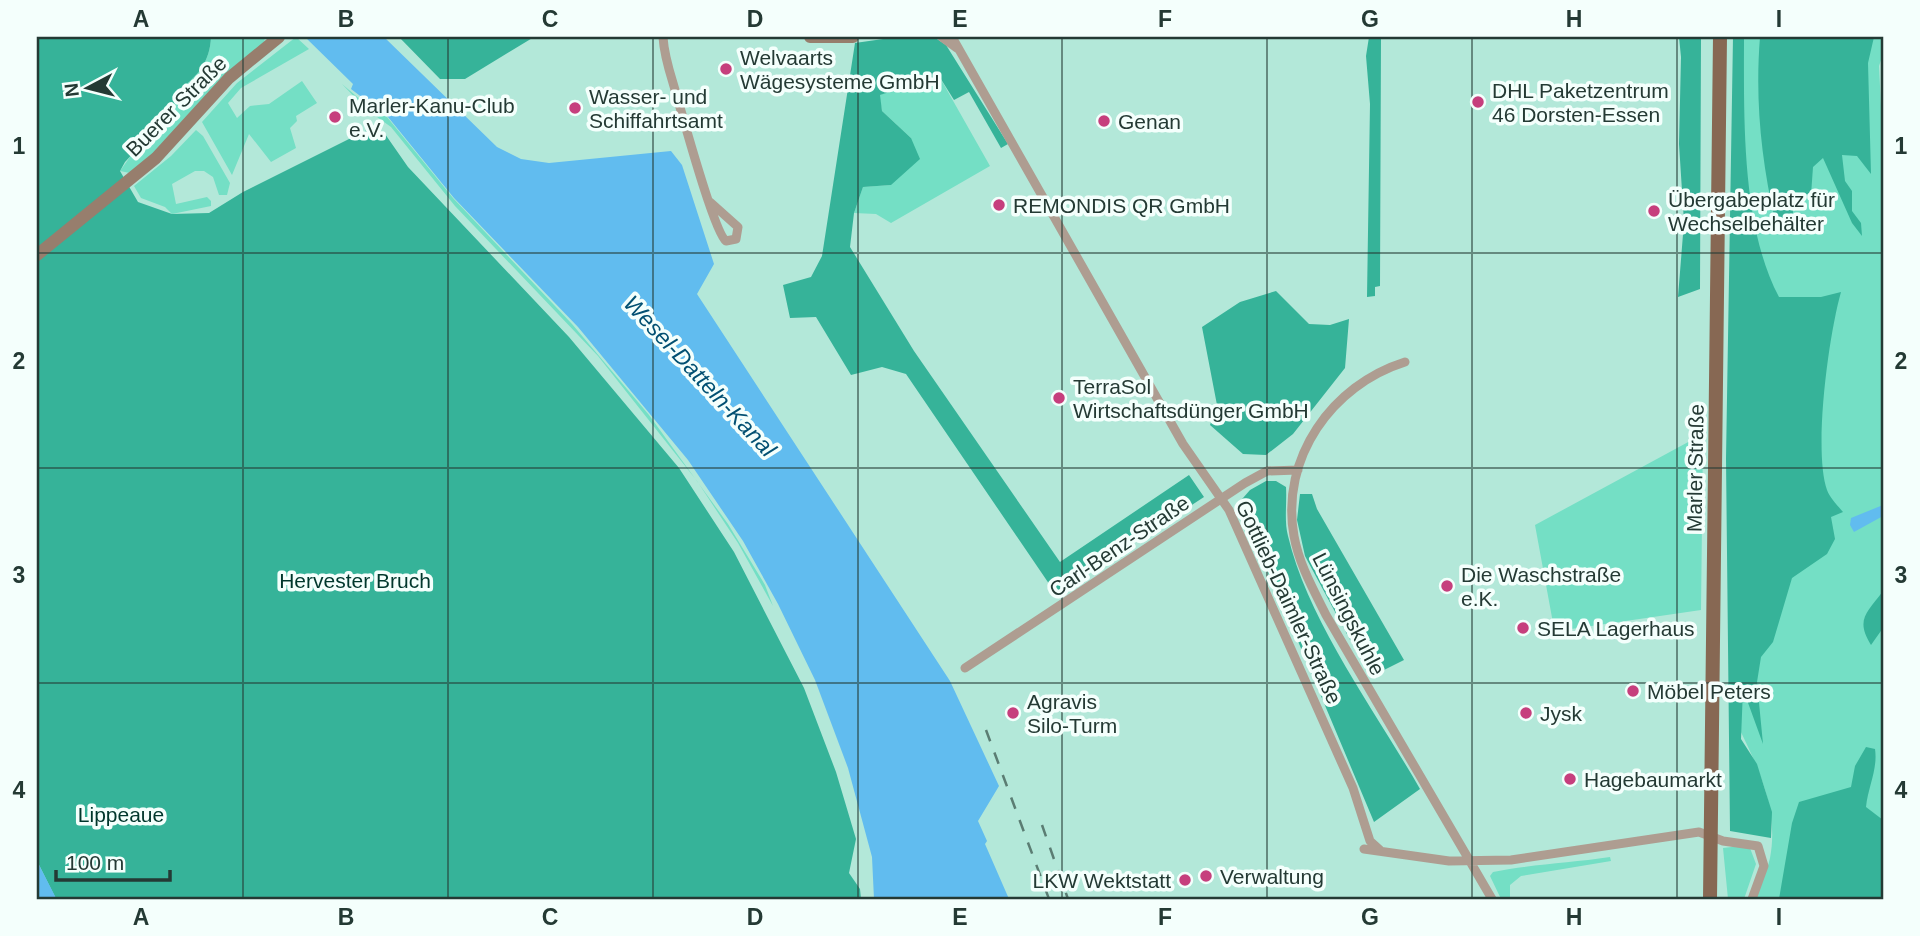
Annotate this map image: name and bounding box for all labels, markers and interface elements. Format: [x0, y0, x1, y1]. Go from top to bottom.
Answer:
text: A [133, 6, 149, 32]
text: B [338, 6, 354, 32]
text: C [542, 6, 558, 32]
text: D [747, 6, 763, 32]
text: E [952, 6, 968, 32]
text: F [1158, 6, 1172, 32]
text: G [1361, 6, 1379, 32]
text: H [1566, 6, 1582, 32]
text: I [1776, 6, 1782, 32]
place label: Welvaarts Wägesysteme GmbH [740, 46, 940, 93]
street label: Buerer Straße [121, 51, 231, 161]
north arrow [52, 52, 122, 122]
marker: Welvaarts Wägesysteme GmbH [718, 61, 734, 77]
place label: DHL Paketzentrum 46 Dorsten-Essen [1492, 79, 1669, 126]
text: N [60, 82, 83, 98]
place label: Wasser- und Schiffahrtsamt [589, 85, 723, 132]
place label: Marler-Kanu-Club e.V. [349, 94, 515, 141]
marker: DHL Paketzentrum 46 Dorsten-Essen [1470, 94, 1486, 110]
marker: Wasser- und Schiffahrtsamt [567, 100, 583, 116]
marker: Marler-Kanu-Club e.V. [327, 109, 343, 125]
place label: Genan [1118, 110, 1181, 133]
marker: Genan [1096, 113, 1112, 129]
text: 1 [13, 133, 26, 159]
text: 1 [1895, 133, 1908, 159]
place label: Übergabeplatz für Wechselbehälter [1668, 188, 1835, 235]
place label: REMONDIS QR GmbH [1013, 194, 1230, 217]
marker: REMONDIS QR GmbH [991, 197, 1007, 213]
marker: Übergabeplatz für Wechselbehälter [1646, 203, 1662, 219]
water label: Wesel-Datteln-Kanal [619, 290, 782, 462]
text: 2 [13, 348, 25, 374]
text: 2 [1895, 348, 1907, 374]
place label: TerraSol Wirtschaftsdünger GmbH [1073, 375, 1309, 422]
marker: TerraSol Wirtschaftsdünger GmbH [1051, 390, 1067, 406]
street label: Marler Straße [1682, 404, 1708, 532]
street label: Carl-Benz-Straße [1045, 491, 1193, 601]
street label: Gottlieb-Daimler-Straße [1232, 497, 1346, 707]
street label: Lünsingskuhle [1308, 549, 1390, 679]
text: 3 [13, 562, 25, 588]
text: 3 [1895, 562, 1907, 588]
place label: Die Waschstraße e.K. [1461, 563, 1621, 610]
park label: Hervester Bruch [279, 569, 431, 592]
marker: Die Waschstraße e.K. [1439, 578, 1455, 594]
place label: SELA Lagerhaus [1537, 617, 1695, 640]
marker: SELA Lagerhaus [1515, 620, 1531, 636]
place label: Möbel Peters [1647, 680, 1771, 703]
marker: Möbel Peters [1625, 683, 1641, 699]
place label: Agravis Silo-Turm [1027, 690, 1117, 737]
place label: Jysk [1540, 702, 1583, 725]
marker: Agravis Silo-Turm [1005, 705, 1021, 721]
marker: Jysk [1518, 705, 1534, 721]
place label: Hagebaumarkt [1584, 768, 1722, 791]
marker: Hagebaumarkt [1562, 771, 1578, 787]
text: 4 [13, 777, 26, 803]
text: 4 [1895, 777, 1908, 803]
park label: Lippeaue [78, 803, 164, 826]
scale bar [56, 838, 170, 882]
text: 100 m [66, 851, 124, 874]
place label: Verwaltung [1220, 865, 1324, 888]
marker: Verwaltung [1198, 868, 1214, 884]
place label: LKW Wektstatt [1033, 869, 1171, 892]
marker: LKW Wektstatt [1177, 872, 1193, 888]
text: A [133, 904, 149, 930]
text: B [338, 904, 354, 930]
text: C [542, 904, 558, 930]
text: D [747, 904, 763, 930]
text: E [952, 904, 968, 930]
text: F [1158, 904, 1172, 930]
text: G [1361, 904, 1379, 930]
text: H [1566, 904, 1582, 930]
text: I [1776, 904, 1782, 930]

